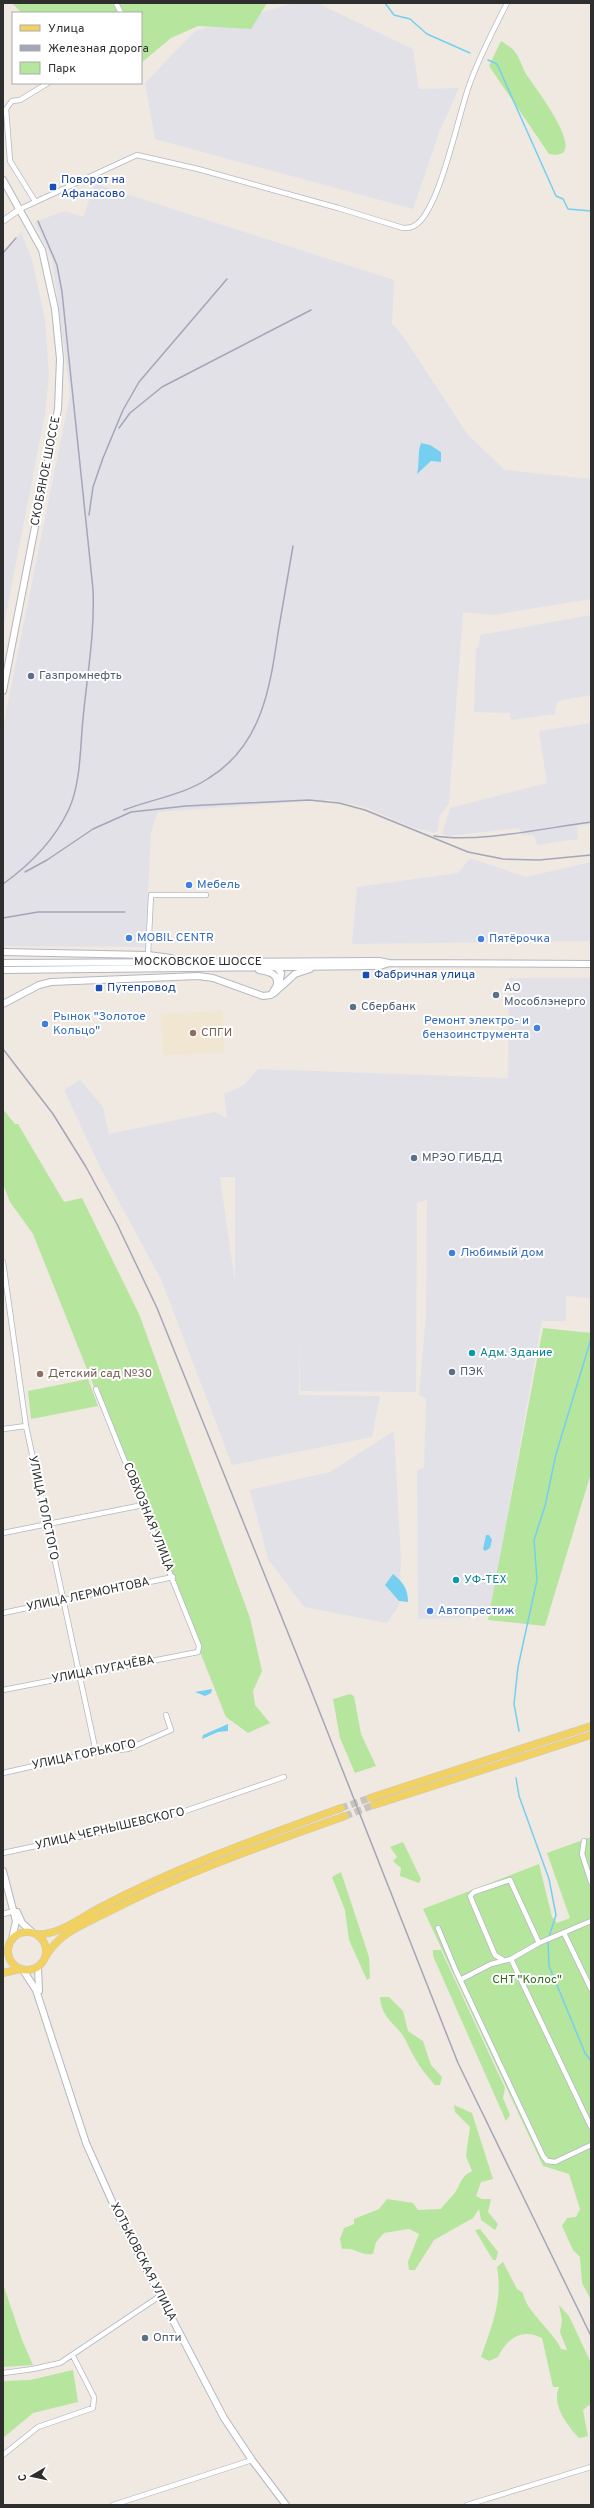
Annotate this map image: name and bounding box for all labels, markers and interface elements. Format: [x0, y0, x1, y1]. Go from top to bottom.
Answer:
legend [12, 12, 142, 84]
text: Улица [48, 21, 84, 37]
text: Железная дорога [48, 41, 149, 57]
text: Парк [48, 61, 76, 77]
place label: Поворот на Афанасово [61, 172, 125, 202]
marker: Поворот на Афанасово [48, 182, 58, 192]
street label: СКОБЯНОЕ ШОССЕ [28, 415, 64, 527]
place label: Газпромнефть [39, 668, 122, 684]
marker: Газпромнефть [26, 671, 36, 681]
place label: Мебель [197, 877, 240, 893]
marker: Мебель [184, 880, 194, 890]
place label: MOBIL CENTR [137, 930, 214, 946]
place label: Пятёрочка [489, 931, 550, 947]
marker: MOBIL CENTR [124, 933, 134, 943]
marker: Пятёрочка [476, 934, 486, 944]
street label: МОСКОВСКОЕ ШОССЕ [134, 954, 262, 970]
place label: Фабричная улица [374, 967, 475, 983]
marker: Фабричная улица [361, 970, 371, 980]
place label: Путепровод [107, 980, 176, 996]
place label: АО Мособлэнерго [504, 980, 586, 1010]
marker: Путепровод [94, 983, 104, 993]
marker: АО Мособлэнерго [491, 990, 501, 1000]
place label: Сбербанк [361, 999, 416, 1015]
marker: Сбербанк [348, 1002, 358, 1012]
place label: Рынок "Золотое Кольцо" [53, 1009, 146, 1039]
place label: Ремонт электро- и бензоинструмента [423, 1013, 529, 1043]
marker: Рынок "Золотое Кольцо" [40, 1019, 50, 1029]
marker: Ремонт электро- и бензоинструмента [532, 1023, 542, 1033]
place label: СПГИ [201, 1025, 232, 1041]
marker: СПГИ [188, 1028, 198, 1038]
place label: МРЭО ГИБДД [422, 1150, 502, 1166]
marker: МРЭО ГИБДД [409, 1153, 419, 1163]
place label: Любимый дом [460, 1245, 544, 1261]
marker: Любимый дом [447, 1248, 457, 1258]
place label: Адм. Здание [480, 1345, 553, 1361]
marker: Адм. Здание [467, 1348, 477, 1358]
place label: ПЭК [460, 1364, 484, 1380]
place label: Детский сад №30 [48, 1366, 152, 1382]
marker: ПЭК [447, 1367, 457, 1377]
marker: Детский сад №30 [35, 1369, 45, 1379]
street label: УЛИЦА ТОЛСТОГО [24, 1454, 62, 1562]
street label: СОВХОЗНАЯ УЛИЦА [119, 1460, 177, 1574]
place label: УФ-ТЕХ [464, 1572, 507, 1588]
street label: УЛИЦА ЛЕРМОНТОВА [25, 1574, 151, 1616]
marker: УФ-ТЕХ [451, 1575, 461, 1585]
place label: Автопрестиж [438, 1603, 515, 1619]
marker: Автопрестиж [425, 1606, 435, 1616]
street label: УЛИЦА ПУГАЧЁВА [50, 1652, 156, 1688]
street label: УЛИЦА ГОРЬКОГО [30, 1736, 138, 1774]
street label: УЛИЦА ЧЕРНЫШЕВСКОГО [34, 1804, 186, 1854]
park label: СНТ "Колос" [492, 1972, 562, 1988]
street label: ХОТЬКОВСКАЯ УЛИЦА [106, 2200, 180, 2324]
place label: Опти [153, 2330, 181, 2346]
marker: Опти [140, 2333, 150, 2343]
north arrow [12, 2456, 52, 2496]
text: С [16, 2473, 31, 2482]

